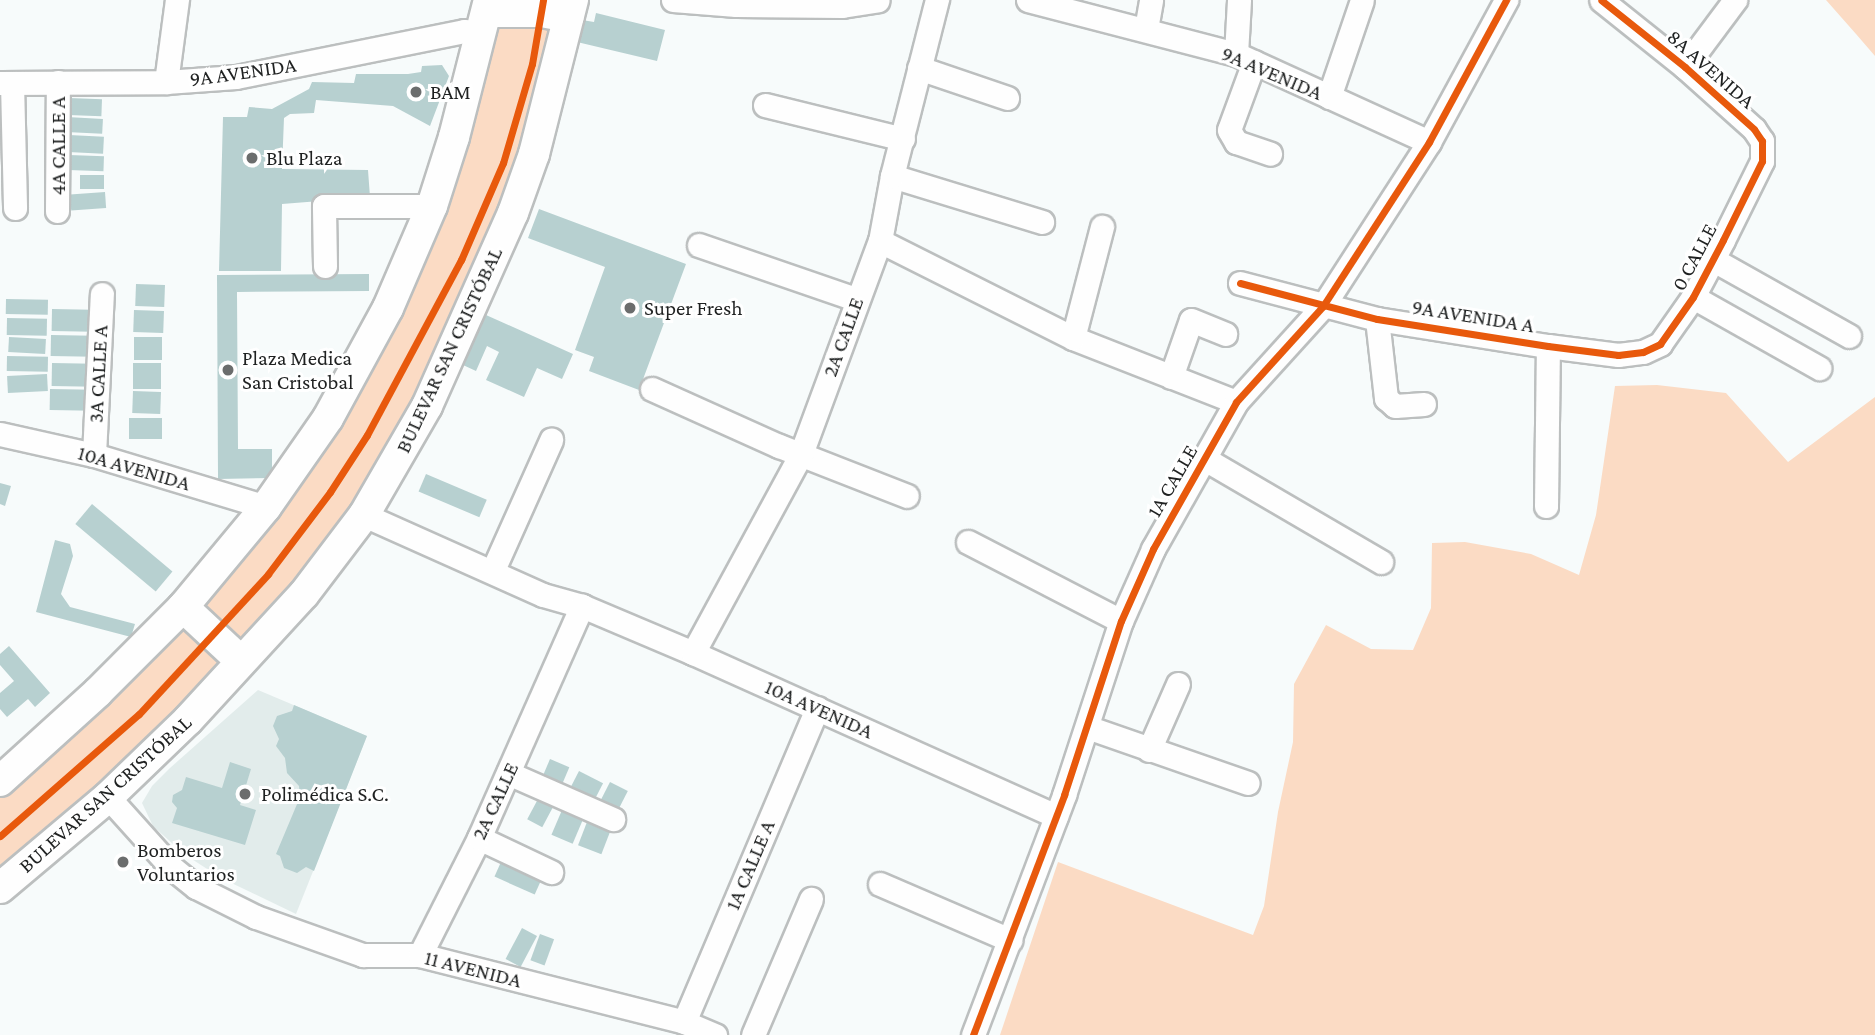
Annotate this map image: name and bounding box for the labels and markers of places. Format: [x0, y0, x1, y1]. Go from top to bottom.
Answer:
place label: BAM [430, 79, 471, 105]
marker: BAM [408, 84, 424, 100]
place label: Blu Plaza [266, 145, 342, 171]
marker: Blu Plaza [244, 150, 260, 166]
place label: Super Fresh [644, 295, 743, 321]
marker: Super Fresh [622, 300, 638, 316]
place label: Plaza Medica San Cristobal [242, 345, 354, 395]
marker: Plaza Medica San Cristobal [220, 362, 236, 378]
place label: Polimédica S.C. [261, 781, 389, 807]
marker: Polimédica S.C. [235, 784, 255, 804]
place label: Bomberos Voluntarios [137, 837, 235, 887]
marker: Bomberos Voluntarios [115, 854, 131, 870]

